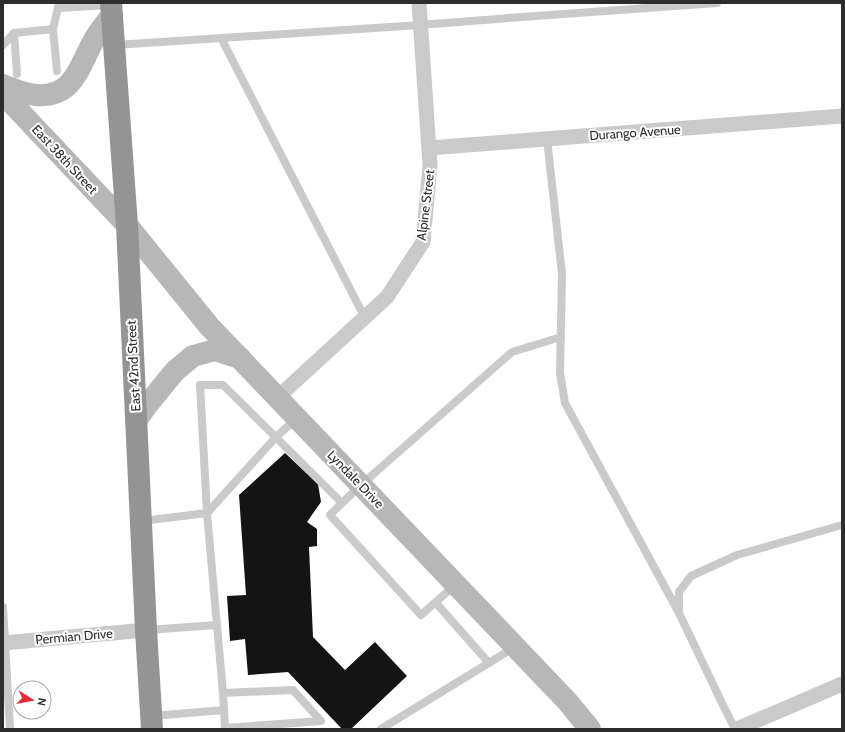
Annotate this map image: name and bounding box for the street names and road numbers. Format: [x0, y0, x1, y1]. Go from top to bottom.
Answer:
street label: East 38th Street [29, 121, 102, 197]
street label: Durango Avenue [589, 121, 682, 143]
street label: Alpine Street [413, 168, 437, 241]
street label: East 42nd Street [123, 319, 143, 412]
street label: Lyndale Drive [324, 447, 388, 512]
street label: Permian Drive [35, 625, 114, 647]

